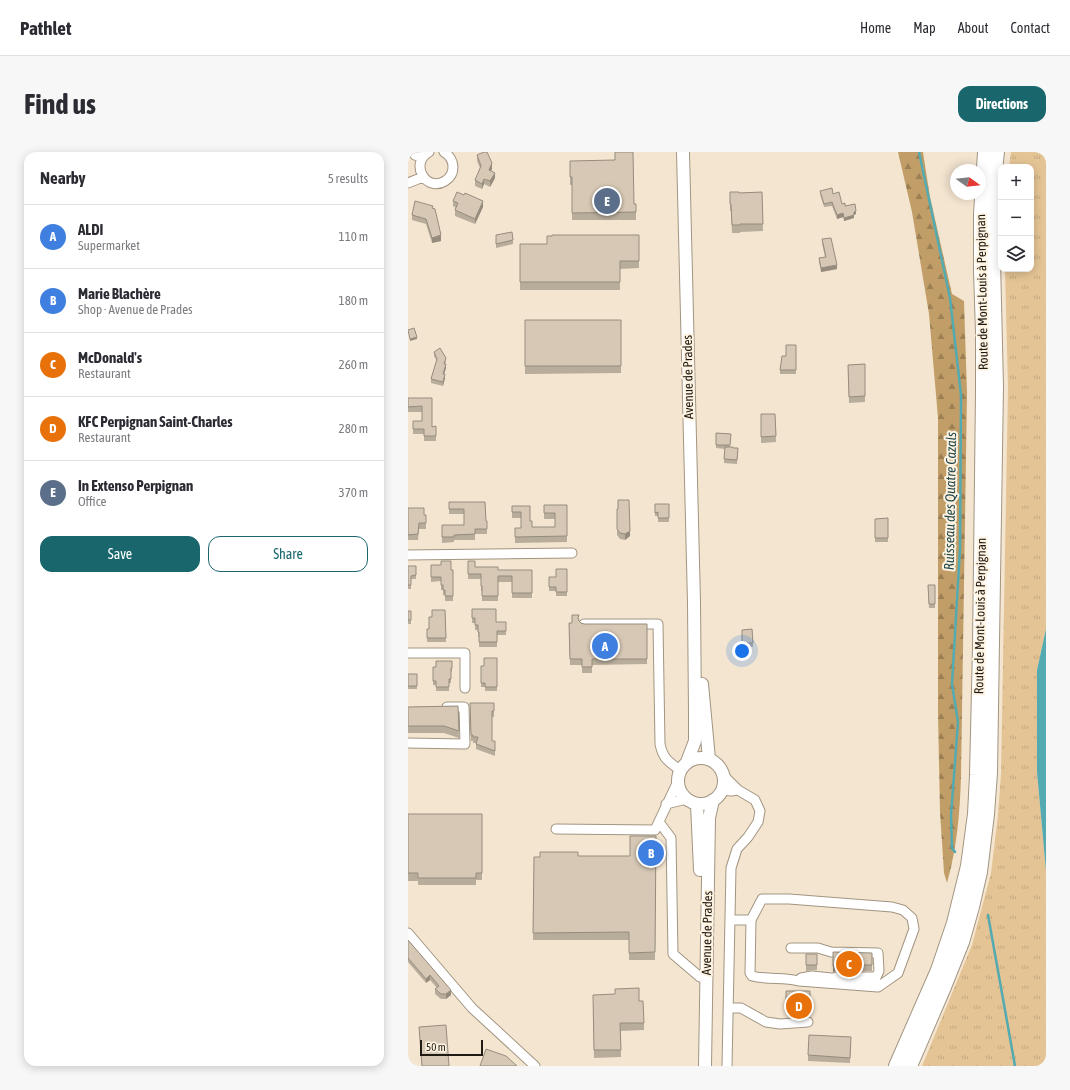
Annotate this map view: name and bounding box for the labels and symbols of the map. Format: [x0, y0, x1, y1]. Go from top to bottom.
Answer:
north arrow [950, 164, 986, 200]
pin: E [594, 186, 620, 216]
street label: Route de Mont-Louis à Perpignan [973, 214, 991, 370]
street label: Avenue de Prades [680, 334, 696, 419]
water label: Ruisseau des Quatre Cazals [941, 432, 959, 570]
street label: Route de Mont-Louis à Perpignan [971, 538, 989, 694]
pin: A [592, 631, 618, 661]
your location [732, 641, 752, 661]
pin: B [638, 838, 664, 868]
street label: Avenue de Prades [699, 890, 715, 975]
pin: C [836, 949, 862, 979]
pin: D [786, 991, 812, 1021]
scale bar [420, 1038, 483, 1057]

